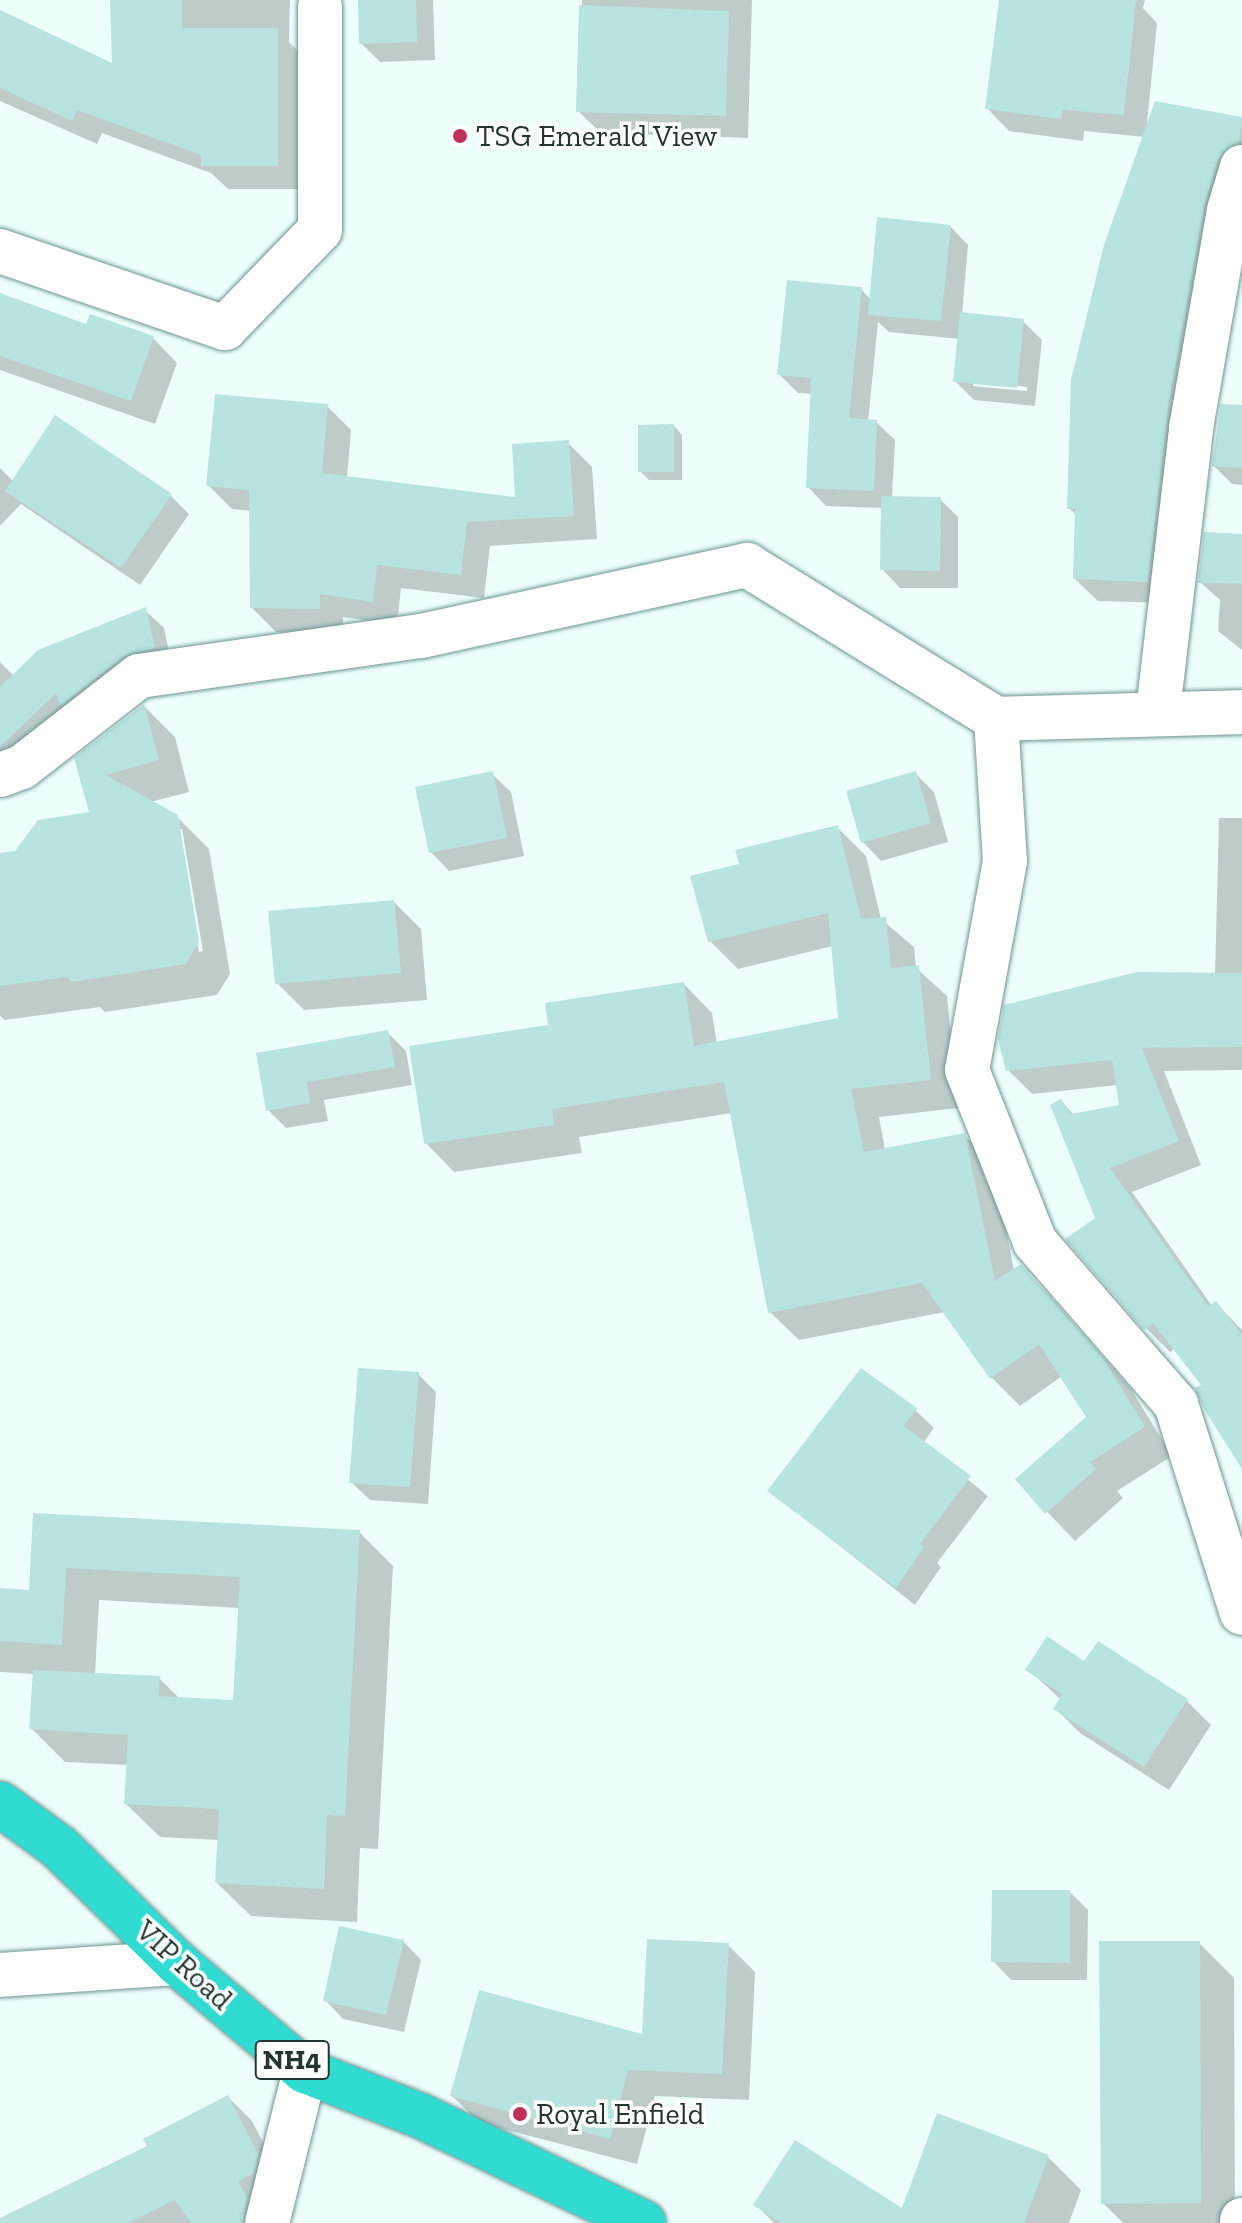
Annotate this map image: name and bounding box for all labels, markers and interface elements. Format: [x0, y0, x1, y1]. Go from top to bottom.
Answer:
place label: TSG Emerald View [476, 118, 718, 154]
marker: TSG Emerald View [451, 127, 469, 145]
street label: VIP Road [128, 1912, 240, 2018]
road number: NH4 [254, 2036, 330, 2084]
place label: Royal Enfield [536, 2096, 704, 2132]
marker: Royal Enfield [511, 2105, 529, 2123]

